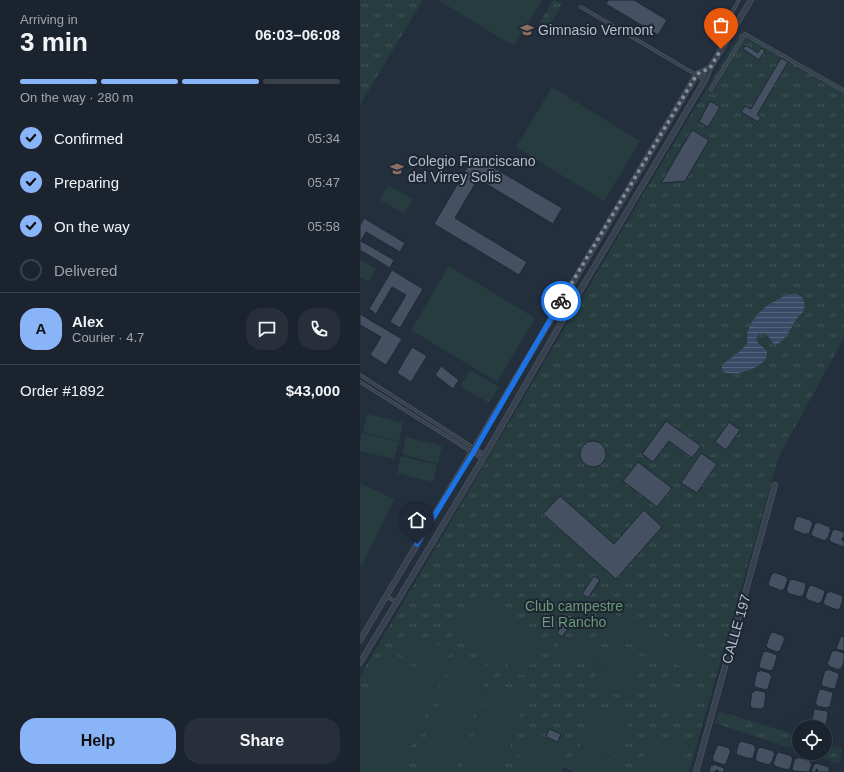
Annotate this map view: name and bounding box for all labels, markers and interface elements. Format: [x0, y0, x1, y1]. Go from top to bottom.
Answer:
pin [704, 8, 738, 49]
text: Arriving in [20, 12, 78, 27]
icon: bag [710, 14, 732, 36]
school or university icon: Gimnasio Vermont [519, 22, 535, 38]
place label: Gimnasio Vermont [538, 22, 653, 38]
text: 06:03–06:08 [255, 26, 340, 43]
text: 3 min [20, 27, 88, 57]
text: On the way · 280 m [20, 90, 133, 105]
icon: check [20, 127, 42, 149]
text: Confirmed [54, 130, 123, 147]
text: 05:34 [307, 131, 340, 146]
place label: Colegio Franciscano del Virrey Solis [408, 153, 536, 185]
school or university icon: Colegio Franciscano del Virrey Solis [389, 161, 405, 177]
icon: check [20, 171, 42, 193]
text: Preparing [54, 174, 119, 191]
text: 05:47 [307, 175, 340, 190]
icon: check [20, 215, 42, 237]
text: On the way [54, 218, 130, 235]
text: 05:58 [307, 219, 340, 234]
text: Delivered [54, 262, 117, 279]
courier [541, 281, 581, 321]
icon: bike [550, 290, 572, 312]
button: chat [246, 308, 288, 350]
button: phone [298, 308, 340, 350]
text: Alex [72, 313, 104, 330]
text: A [36, 320, 46, 337]
text: Courier · 4.7 [72, 330, 144, 345]
text: Order #1892 [20, 382, 104, 399]
text: $43,000 [286, 382, 340, 399]
pin [400, 503, 434, 544]
icon: home [406, 509, 428, 531]
street label: CALLE 197 [718, 592, 754, 666]
park label: Club campestre El Rancho [525, 598, 623, 630]
button: Help [20, 718, 176, 764]
button: Share [184, 718, 340, 764]
map controls [792, 720, 832, 760]
button: locate [792, 720, 832, 760]

